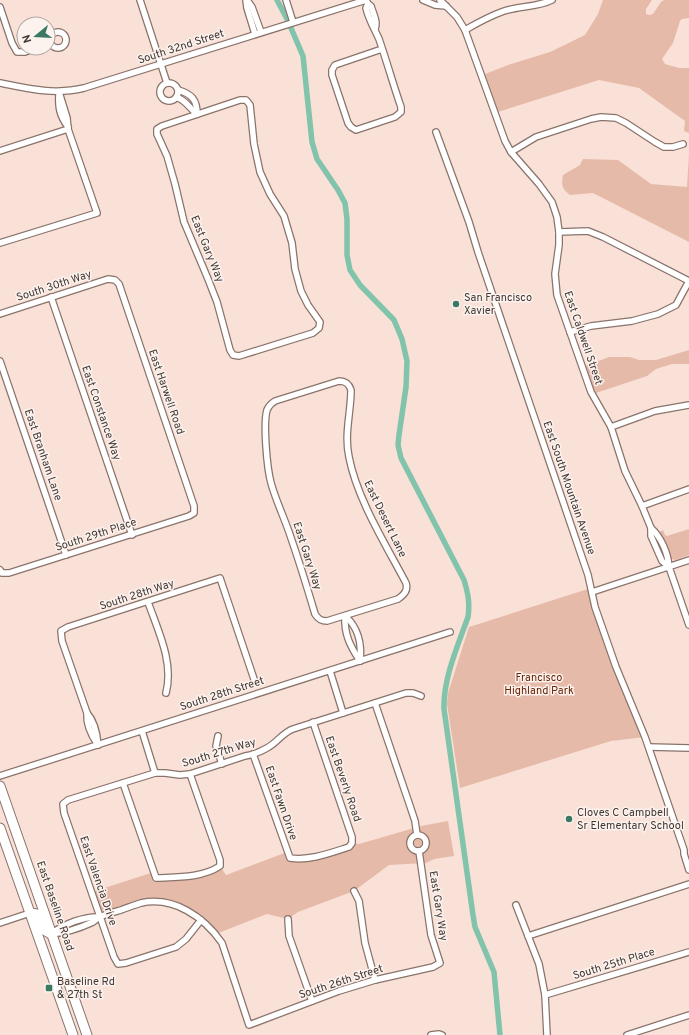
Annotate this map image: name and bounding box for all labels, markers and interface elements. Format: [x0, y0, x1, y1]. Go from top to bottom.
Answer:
north arrow [16, 16, 56, 56]
street label: South 32nd Street [136, 26, 226, 68]
text: N [20, 33, 35, 45]
street label: East Gary Way [187, 214, 227, 285]
street label: South 30th Way [15, 267, 93, 305]
street label: East Caldwell Street [560, 289, 606, 387]
place label: San Francisco Xavier [464, 291, 532, 318]
marker: San Francisco Xavier [451, 299, 461, 309]
street label: East Harwell Road [145, 348, 187, 436]
street label: East Constance Way [78, 364, 124, 462]
street label: East Branham Lane [21, 407, 65, 503]
street label: East South Mountain Avenue [539, 419, 599, 557]
street label: East Desert Lane [360, 478, 410, 560]
street label: South 29th Place [54, 515, 139, 555]
street label: East Gary Way [289, 520, 325, 592]
street label: South 28th Way [98, 576, 176, 614]
park label: Francisco Highland Park [504, 671, 574, 698]
street label: South 28th Street [178, 674, 266, 714]
street label: East Beverly Road [322, 734, 364, 824]
street label: South 27th Way [180, 735, 258, 771]
street label: East Fawn Drive [262, 764, 300, 842]
place label: Cloves C Campbell Sr Elementary School [577, 806, 684, 833]
marker: Cloves C Campbell Sr Elementary School [564, 814, 574, 824]
street label: East Valencia Drive [76, 834, 120, 928]
street label: East Baseline Road [33, 859, 77, 953]
street label: East Gary Way [426, 870, 450, 942]
street label: South 25th Place [571, 945, 657, 983]
street label: South 26th Street [297, 962, 385, 1002]
place label: Baseline Rd & 27th St [57, 975, 115, 1002]
marker: Baseline Rd & 27th St [44, 983, 54, 993]

